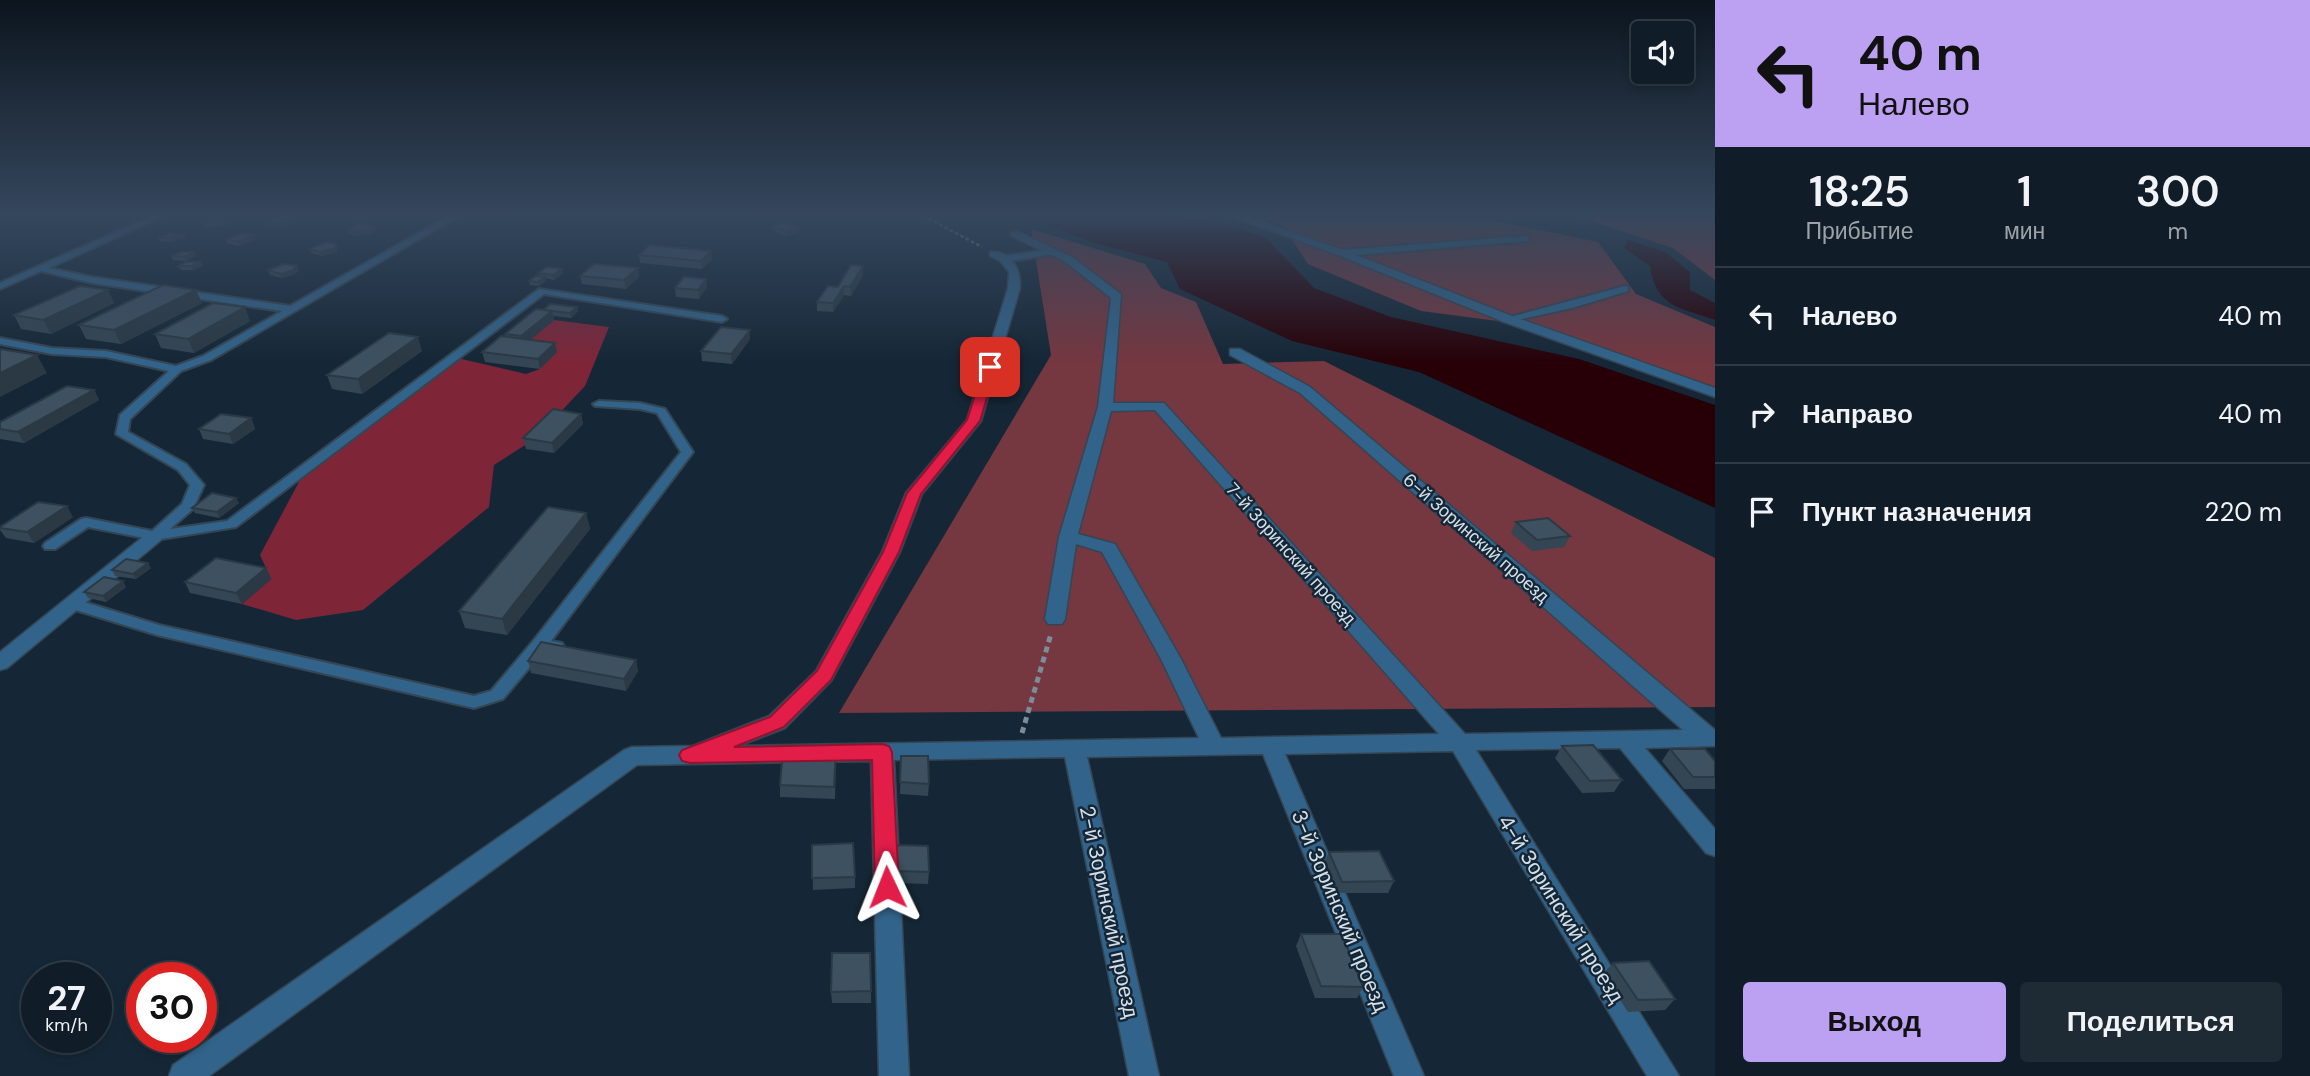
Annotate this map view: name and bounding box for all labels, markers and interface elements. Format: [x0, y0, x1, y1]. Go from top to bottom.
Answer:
map controls [1631, 21, 1694, 84]
button: sound [1631, 21, 1694, 84]
text: 40 m [1858, 21, 1982, 85]
icon: left [1743, 28, 1834, 119]
text: Налево [1858, 83, 1970, 125]
text: 18:25 [1809, 164, 1910, 219]
text: 1 [2017, 164, 2032, 219]
text: 300 [2136, 164, 2220, 219]
text: Прибытие [1805, 216, 1914, 246]
text: мин [2004, 216, 2045, 246]
text: m [2167, 216, 2188, 246]
icon: left [1743, 297, 1781, 335]
text: Налево [1802, 299, 1897, 333]
text: 40 m [2218, 299, 2282, 333]
pin [960, 337, 1020, 397]
icon: arrive [971, 348, 1009, 386]
icon: right [1743, 395, 1781, 433]
text: Направо [1802, 397, 1913, 431]
text: 40 m [2218, 397, 2282, 431]
street label: 6-й Зоринский проезд [1398, 468, 1555, 608]
street label: 7-й Зоринский проезд [1221, 478, 1362, 631]
icon: arrive [1743, 493, 1781, 531]
text: Пункт назначения [1802, 495, 2032, 529]
text: 220 m [2204, 495, 2282, 529]
street label: 2-й Зоринский проезд [1073, 803, 1145, 1021]
street label: 3-й Зоринский проезд [1285, 806, 1395, 1016]
street label: 4-й Зоринский проезд [1492, 810, 1630, 1008]
position arrow [850, 850, 924, 924]
speed limit sign: 30 [126, 962, 217, 1053]
text: 27 [47, 975, 86, 1021]
button: Выход [1743, 982, 2006, 1062]
button: Поделиться [2020, 982, 2282, 1062]
text: km/h [45, 1013, 88, 1037]

